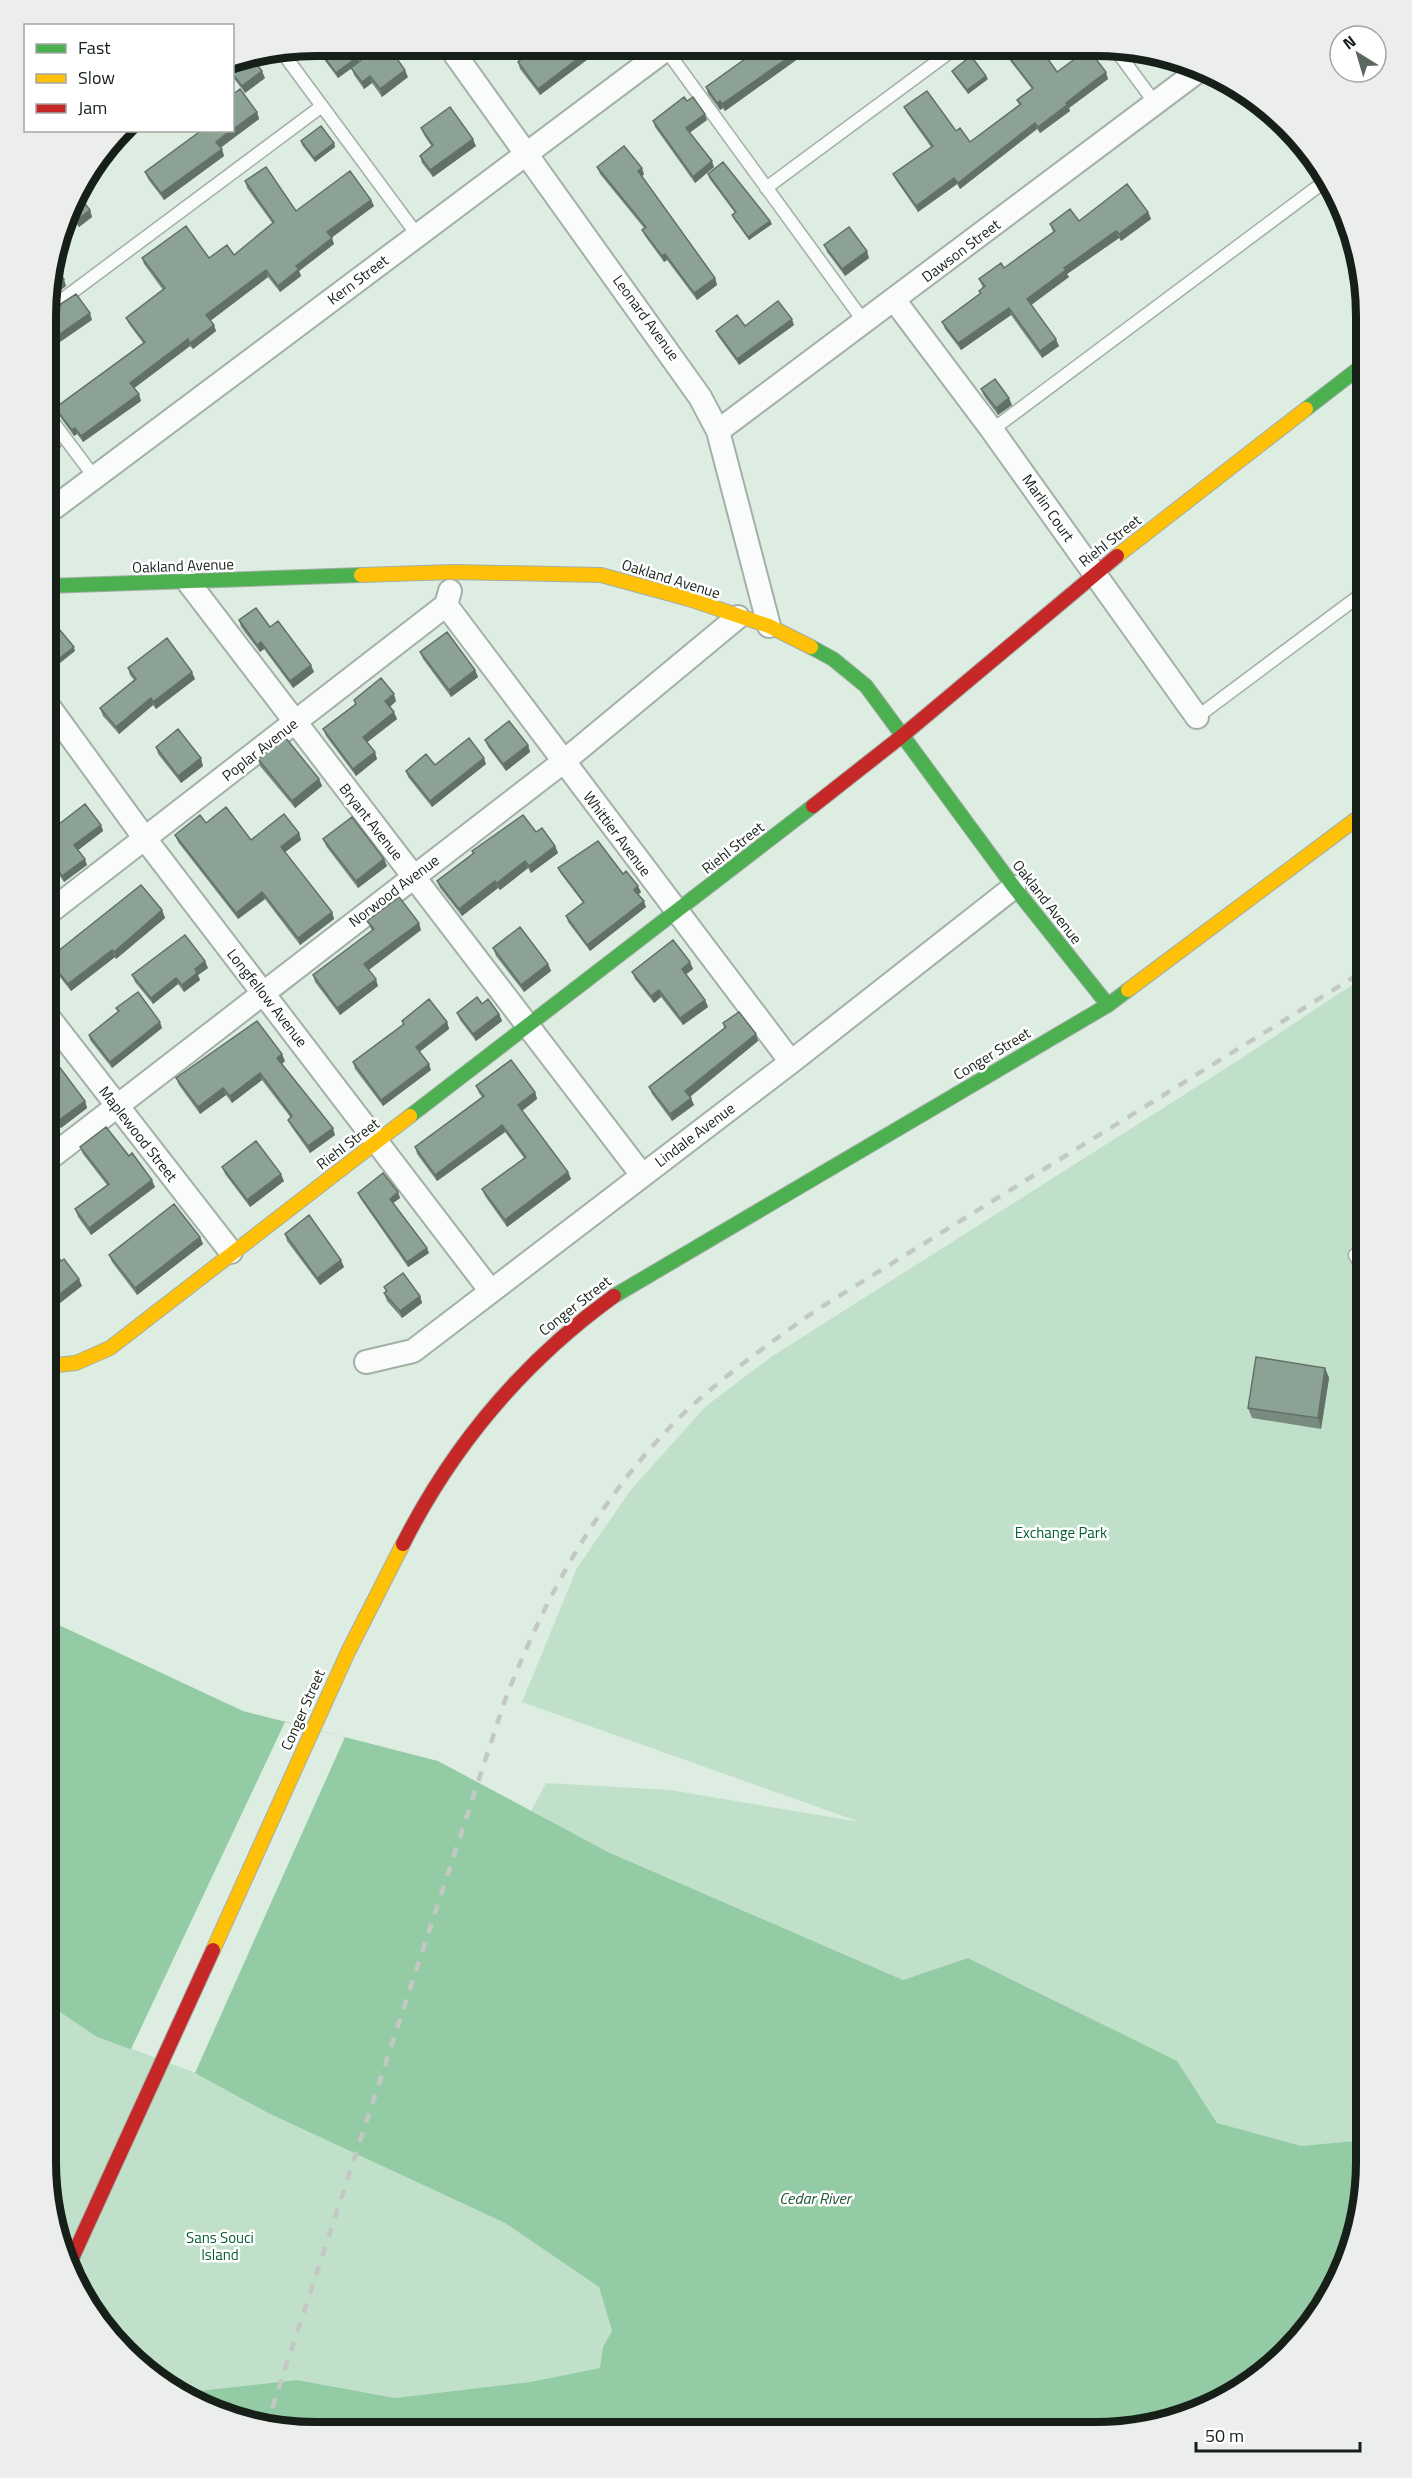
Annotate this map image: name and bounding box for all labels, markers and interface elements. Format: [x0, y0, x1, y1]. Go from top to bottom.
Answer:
legend [24, 24, 234, 132]
north arrow [1328, 24, 1388, 84]
text: N [1337, 29, 1361, 55]
text: Fast [78, 34, 111, 61]
text: Slow [78, 64, 115, 91]
text: Jam [78, 94, 107, 121]
street label: Dawson Street [916, 213, 1006, 288]
street label: Kern Street [322, 249, 394, 310]
street label: Leonard Avenue [607, 270, 685, 365]
street label: Marlin Court [1017, 469, 1081, 547]
street label: Riehl Street [1074, 508, 1146, 572]
street label: Oakland Avenue [132, 552, 234, 579]
street label: Oakland Avenue [619, 553, 723, 604]
street label: Poplar Avenue [217, 713, 303, 787]
street label: Bryant Avenue [334, 778, 409, 865]
street label: Whittier Avenue [578, 786, 657, 881]
street label: Riehl Street [697, 815, 769, 879]
street label: Norwood Avenue [343, 849, 444, 932]
street label: Oakland Avenue [1007, 855, 1088, 949]
street label: Longfellow Avenue [222, 943, 313, 1052]
street label: Conger Street [949, 1021, 1035, 1086]
street label: Maplewood Street [94, 1081, 184, 1187]
street label: Lindale Avenue [650, 1097, 740, 1172]
street label: Riehl Street [311, 1112, 385, 1175]
street label: Conger Street [534, 1269, 616, 1341]
park label: Exchange Park [1015, 1521, 1107, 1544]
street label: Conger Street [274, 1665, 331, 1754]
water label: Cedar River [779, 2186, 853, 2210]
park label: Sans Souci Island [186, 2226, 254, 2266]
scale bar [1196, 2415, 1360, 2453]
text: 50 m [1205, 2422, 1244, 2449]

